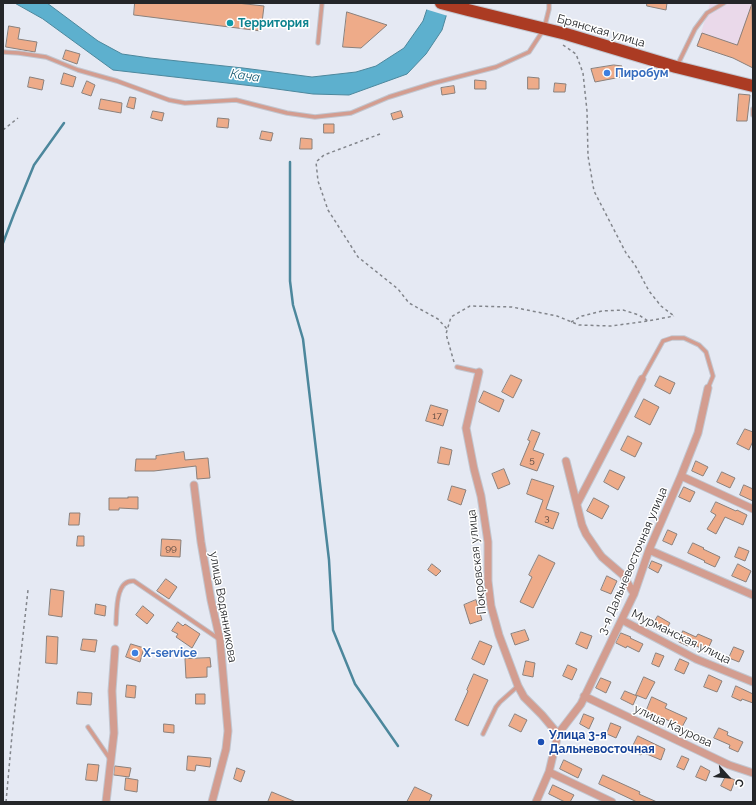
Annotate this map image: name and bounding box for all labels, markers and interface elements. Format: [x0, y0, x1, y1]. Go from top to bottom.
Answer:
street label: Брянская улица [555, 12, 647, 50]
place label: Территория [238, 16, 309, 30]
marker: Территория [225, 18, 235, 28]
water label: Кача [229, 66, 261, 86]
place label: Пиробум [615, 66, 669, 80]
marker: Пиробум [602, 68, 612, 78]
house number: 17 [432, 410, 442, 422]
house number: 5 [529, 454, 535, 466]
street label: 3-я Дальневосточная улица [595, 485, 671, 637]
street label: Покровская улица [464, 509, 490, 615]
house number: 3 [544, 512, 550, 524]
house number: 99 [165, 542, 177, 554]
street label: улица Водянникова [206, 550, 240, 664]
street label: Мурманская улица [629, 607, 733, 667]
place label: X-service [143, 646, 197, 660]
marker: X-service [130, 648, 140, 658]
street label: улица Каурова [631, 702, 715, 750]
place label: Улица 3-я Дальневосточная [549, 728, 655, 756]
marker: Улица 3-я Дальневосточная [536, 737, 546, 747]
north arrow [708, 757, 748, 797]
text: С [732, 776, 747, 789]

